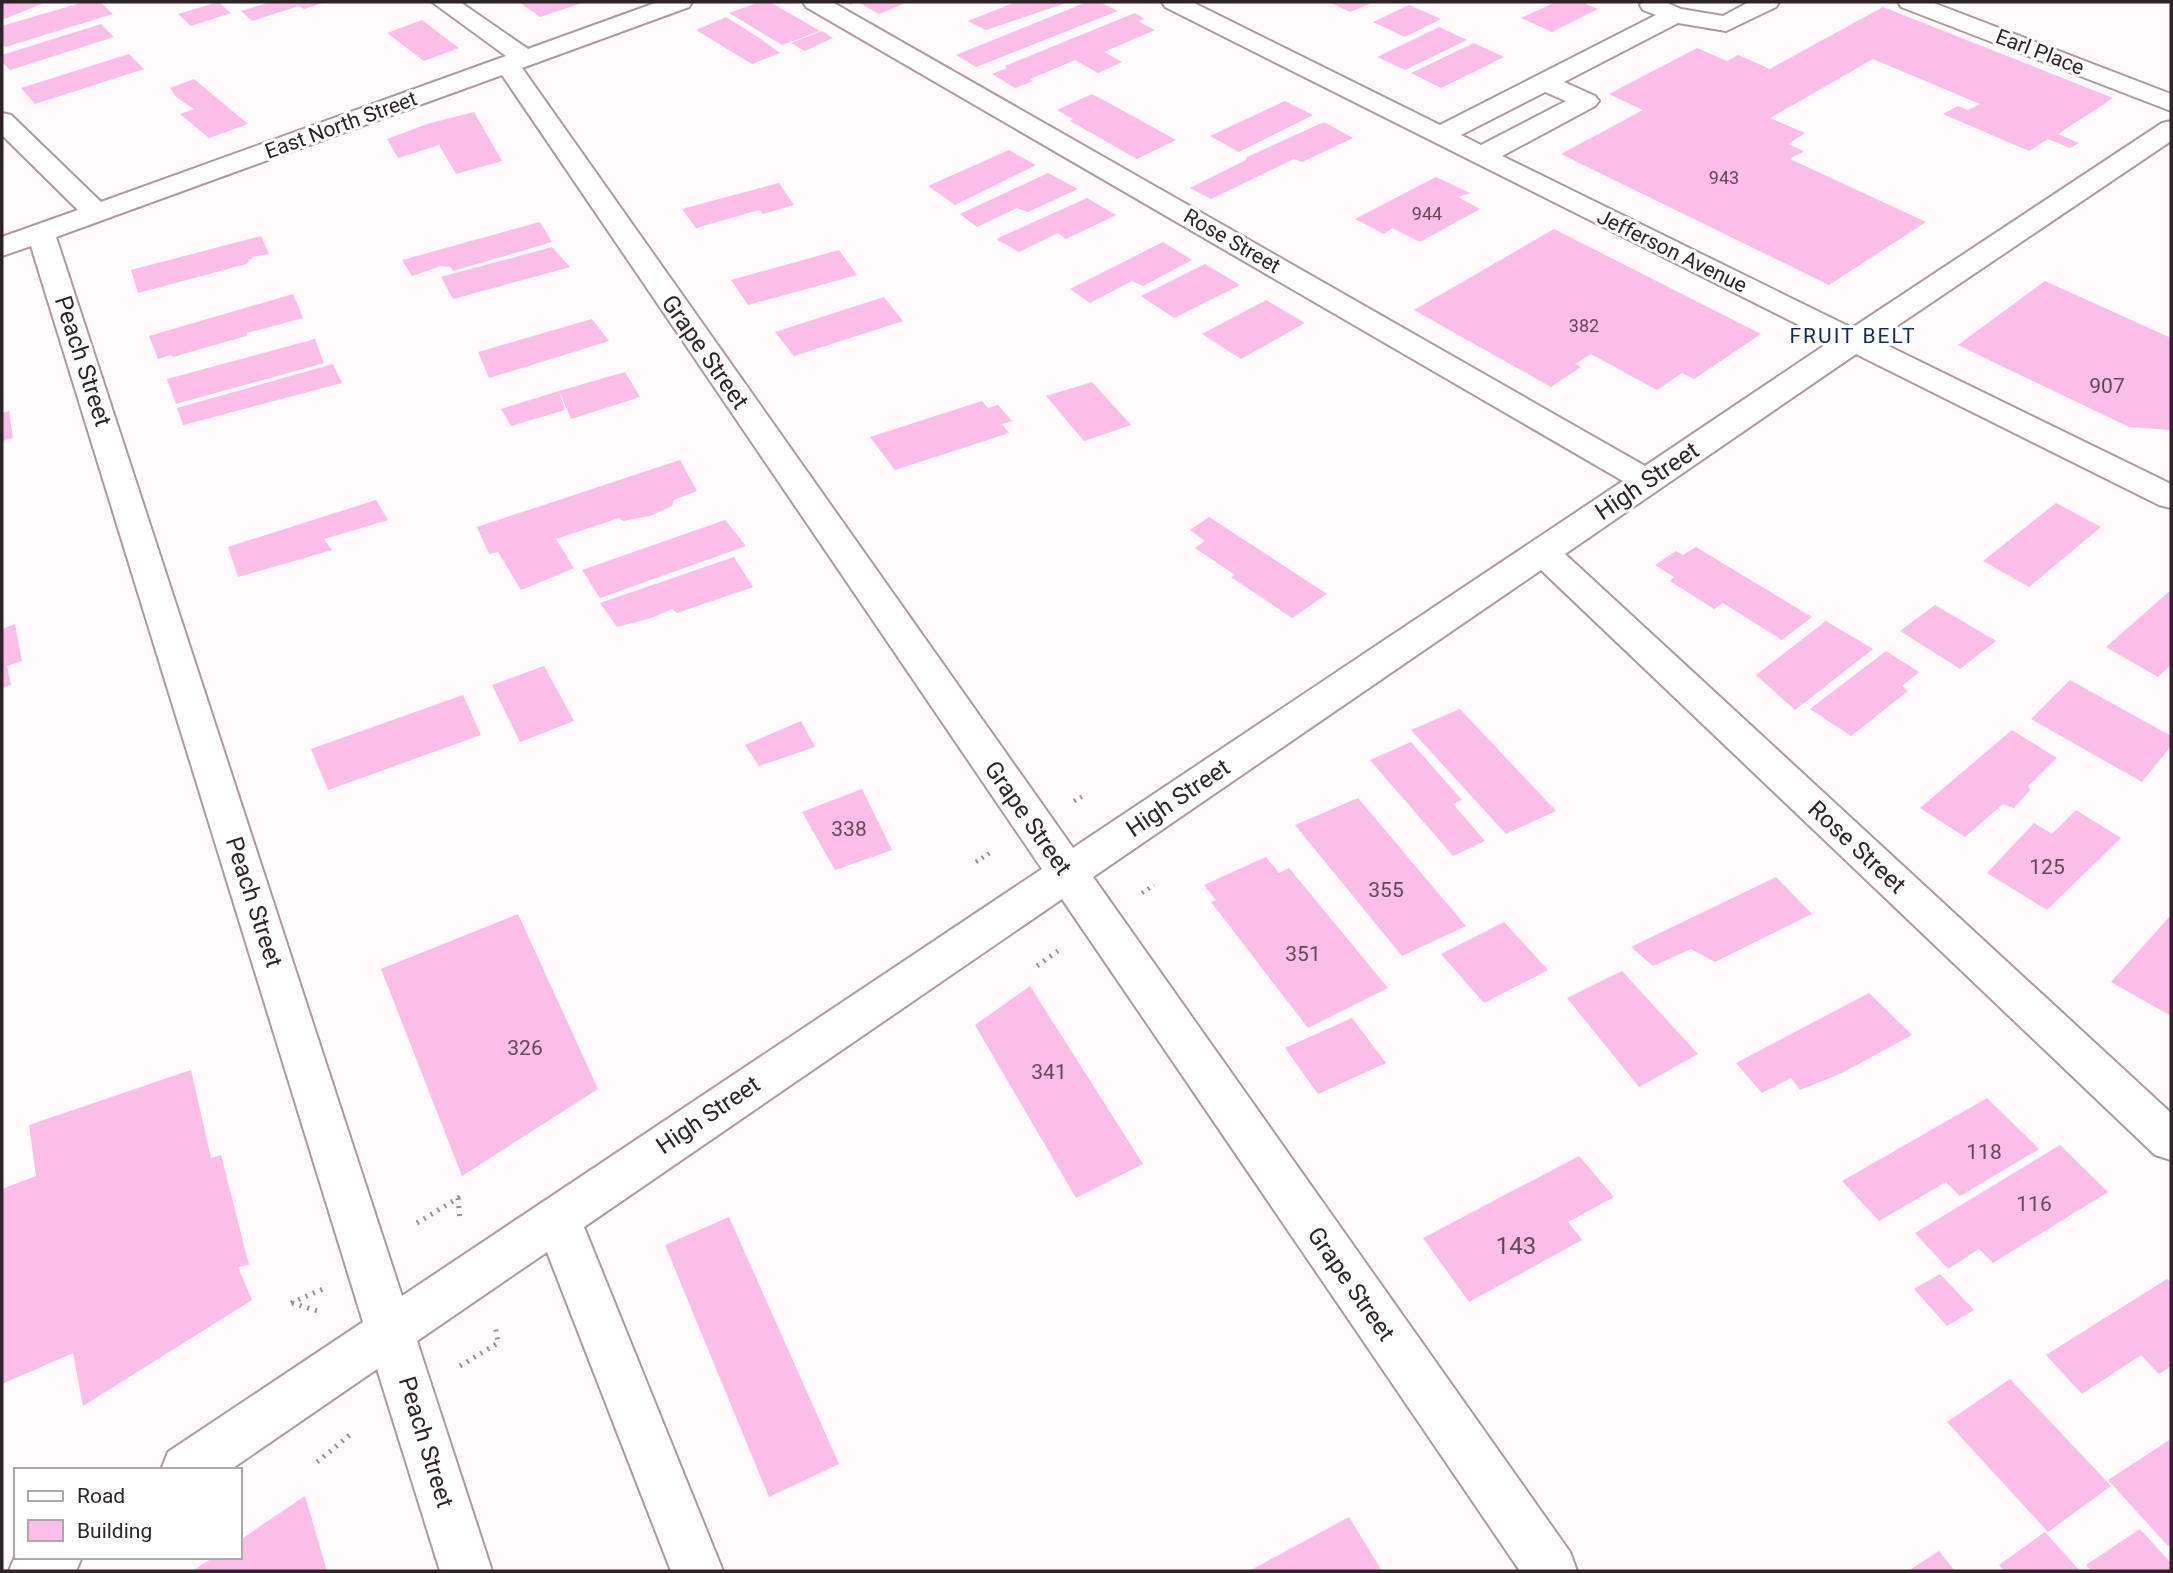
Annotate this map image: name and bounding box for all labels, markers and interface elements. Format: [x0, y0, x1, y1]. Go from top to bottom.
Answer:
street label: Earl Place [1992, 24, 2088, 80]
street label: East North Street [262, 86, 420, 164]
house number: 943 [1709, 167, 1739, 188]
house number: 944 [1412, 203, 1442, 224]
street label: Rose Street [1179, 204, 1285, 278]
street label: Jefferson Avenue [1593, 204, 1751, 298]
street label: Grape Street [656, 290, 755, 414]
street label: Peach Street [49, 292, 117, 430]
house number: 382 [1569, 315, 1599, 336]
district label: FRUIT BELT [1790, 324, 1916, 348]
house number: 907 [2089, 374, 2125, 398]
street label: High Street [1590, 436, 1704, 526]
street label: High Street [1121, 753, 1235, 843]
street label: Grape Street [979, 756, 1078, 880]
street label: Rose Street [1803, 795, 1912, 899]
house number: 338 [831, 817, 867, 841]
street label: Peach Street [220, 833, 288, 971]
house number: 125 [2029, 855, 2065, 879]
house number: 355 [1368, 878, 1404, 902]
house number: 351 [1285, 942, 1321, 966]
house number: 326 [507, 1036, 543, 1060]
house number: 341 [1031, 1060, 1067, 1084]
street label: High Street [651, 1070, 765, 1160]
house number: 118 [1966, 1140, 2002, 1164]
house number: 116 [2016, 1192, 2052, 1216]
street label: Grape Street [1302, 1222, 1401, 1346]
house number: 143 [1496, 1232, 1536, 1260]
street label: Peach Street [393, 1373, 459, 1511]
legend [14, 1468, 242, 1559]
text: Road [77, 1484, 125, 1508]
text: Building [77, 1519, 152, 1543]

